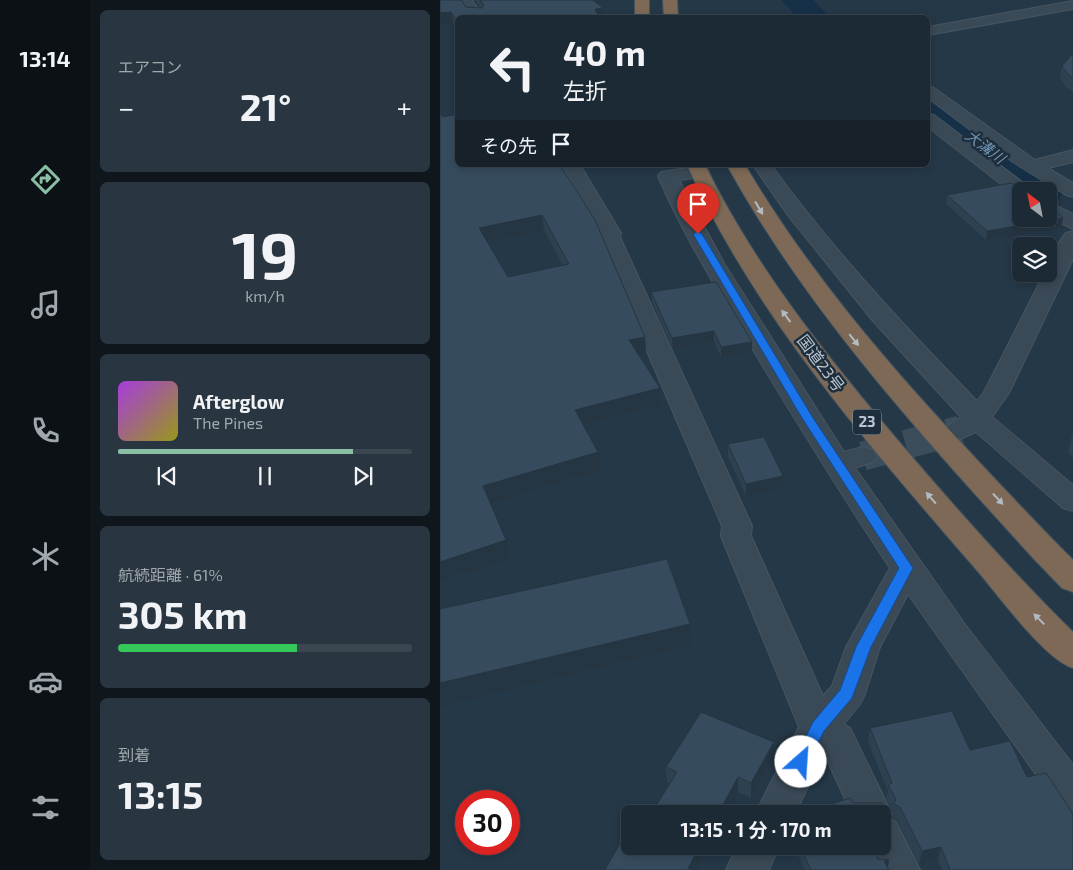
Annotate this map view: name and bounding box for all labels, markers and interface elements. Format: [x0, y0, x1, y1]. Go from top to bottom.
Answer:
text: 40 m [563, 31, 646, 73]
icon: left [480, 35, 545, 100]
text: 13:14 [19, 45, 71, 71]
text: エアコン [118, 57, 182, 76]
text: 左折 [563, 77, 607, 103]
text: 21° [240, 83, 291, 129]
text: − [118, 90, 134, 124]
text: + [397, 90, 412, 124]
water label: 大溝川 [962, 125, 1011, 168]
icon: arrive [547, 130, 575, 158]
text: その先 [480, 134, 537, 157]
icon: directions [28, 162, 63, 197]
north arrow [1012, 182, 1058, 228]
map controls [1012, 182, 1057, 282]
pin [677, 183, 719, 234]
icon: arrive [684, 190, 712, 218]
one-way arrow [755, 201, 764, 214]
text: 19 [232, 214, 298, 292]
button: layers [1012, 237, 1057, 282]
text: km/h [245, 286, 285, 305]
icon: music [28, 287, 63, 322]
one-way arrow [781, 309, 791, 323]
street label: 国道23号 [794, 331, 849, 395]
one-way arrow [848, 333, 859, 346]
text: Afterglow [193, 390, 284, 413]
road number: 23 [853, 410, 881, 434]
icon: phone [28, 413, 63, 448]
text: The Pines [193, 413, 263, 432]
icon: previous [153, 462, 181, 490]
icon: pause [251, 462, 279, 490]
icon: next [349, 462, 377, 490]
one-way arrow [926, 492, 937, 504]
one-way arrow [992, 493, 1004, 505]
icon: climate [28, 539, 63, 574]
text: 航続距離 · 61% [118, 565, 223, 584]
text: 305 km [118, 591, 247, 637]
one-way arrow [1033, 614, 1045, 626]
icon: car [28, 664, 63, 699]
position arrow [774, 735, 826, 787]
text: 到着 [118, 745, 150, 764]
text: 13:15 [118, 771, 203, 817]
icon: filters [28, 790, 63, 825]
speed limit sign: 30 [455, 790, 520, 855]
text: 13:15 · 1 分 · 170 m [681, 818, 831, 841]

